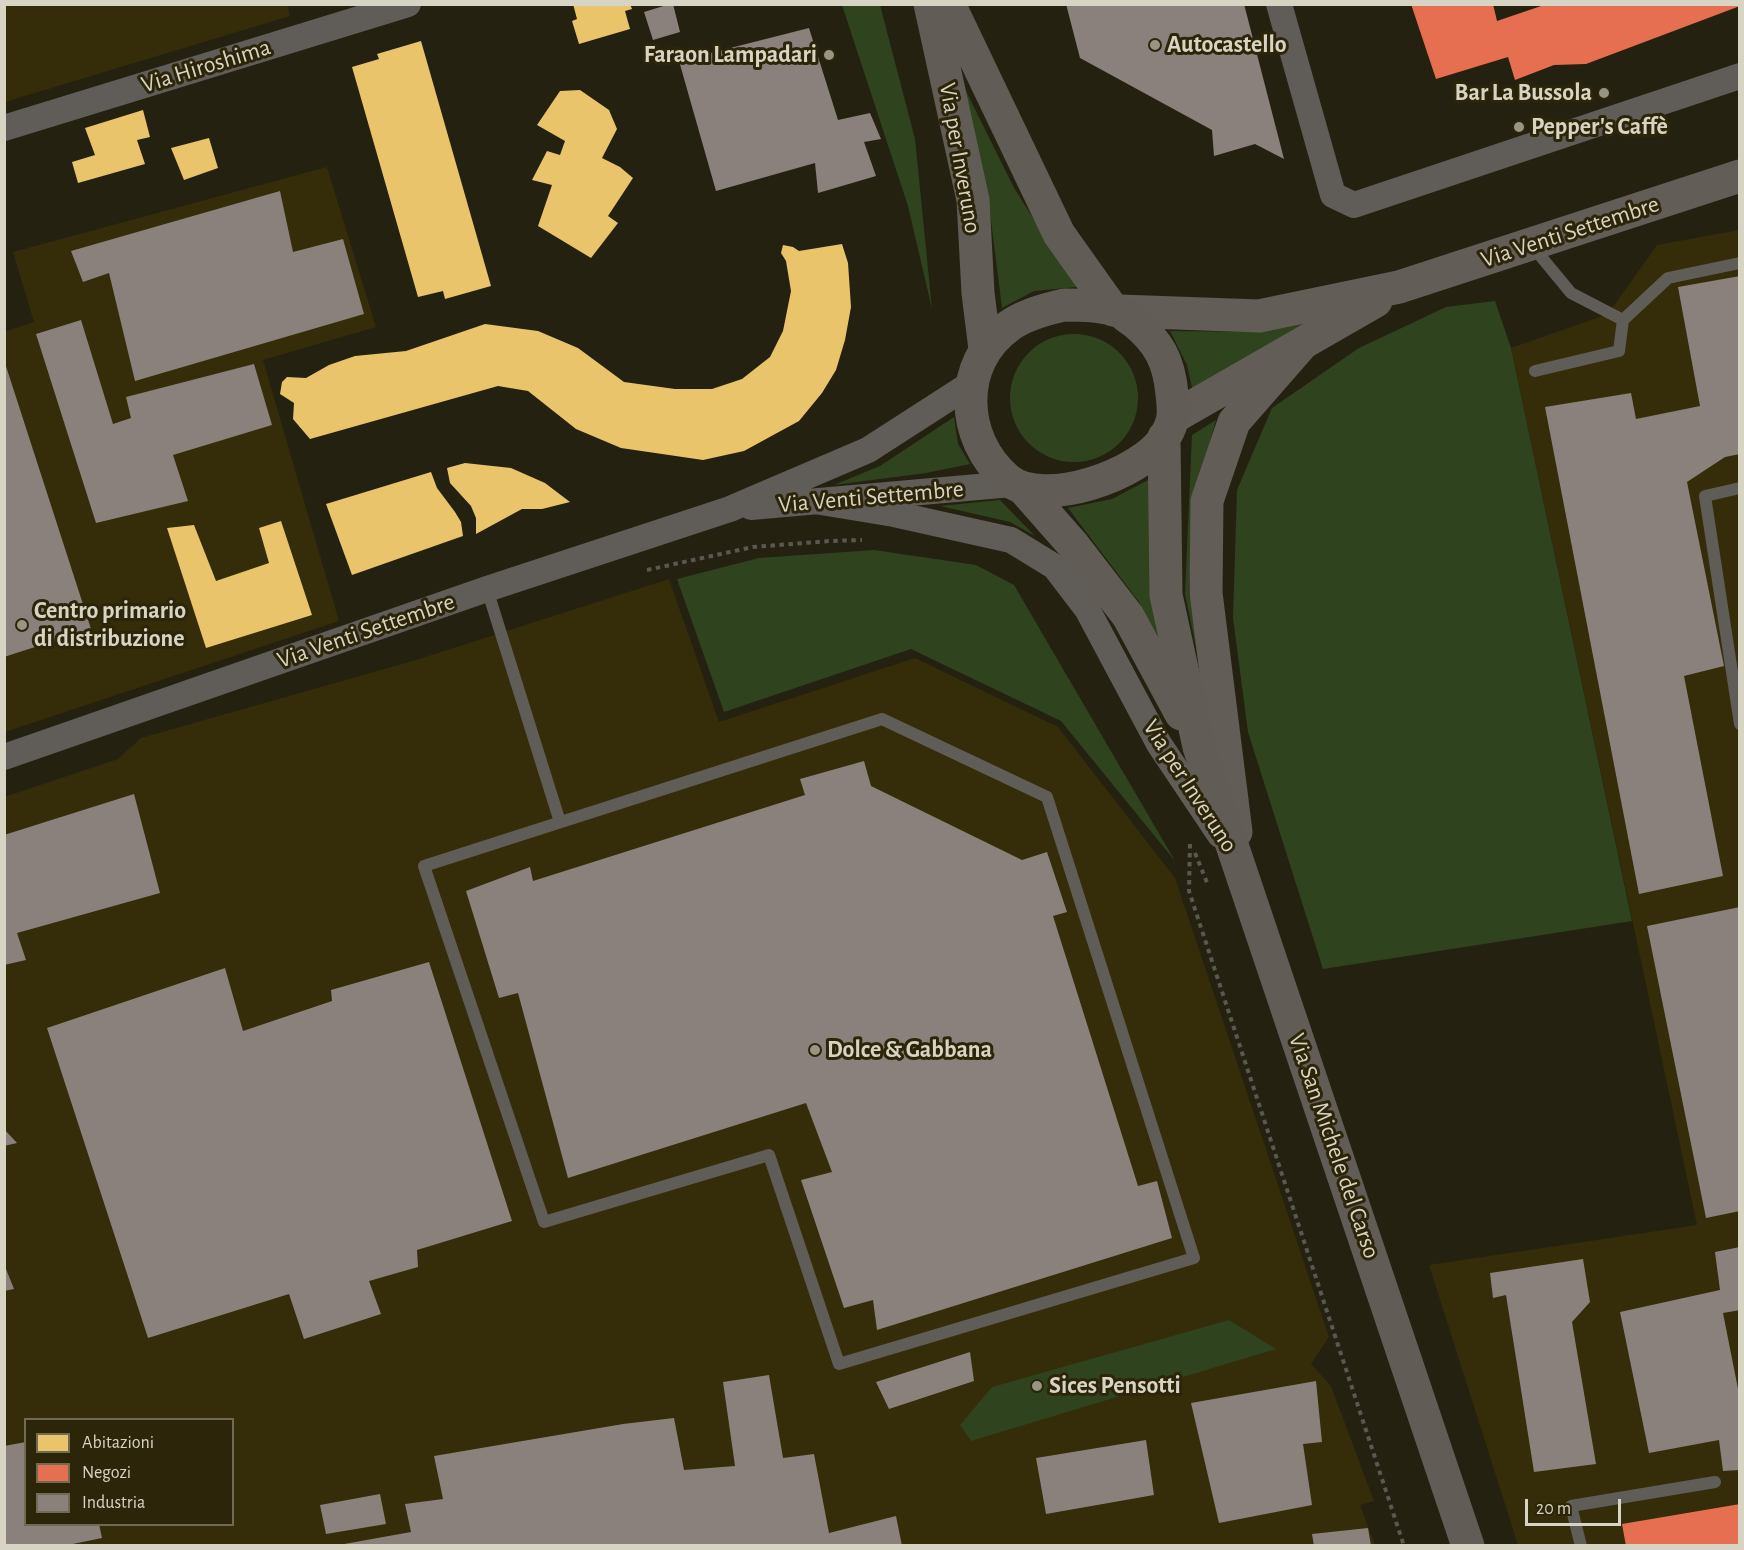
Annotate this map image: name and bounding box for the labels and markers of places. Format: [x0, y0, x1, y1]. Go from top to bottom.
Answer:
place label: Autocastello [1167, 31, 1287, 59]
marker: Autocastello [1148, 38, 1162, 52]
place label: Faraon Lampadari [644, 41, 817, 69]
marker: Faraon Lampadari [822, 48, 836, 62]
place label: Bar La Bussola [1455, 79, 1592, 107]
marker: Bar La Bussola [1597, 86, 1611, 100]
place label: Pepper's Caffè [1531, 113, 1668, 141]
marker: Pepper's Caffè [1512, 120, 1526, 134]
place label: Centro primario di distribuzione [34, 597, 186, 653]
marker: Centro primario di distribuzione [15, 618, 29, 632]
place label: Dolce & Gabbana [827, 1036, 992, 1064]
marker: Dolce & Gabbana [808, 1043, 822, 1057]
place label: Sices Pensotti [1049, 1372, 1181, 1400]
marker: Sices Pensotti [1030, 1379, 1044, 1393]

